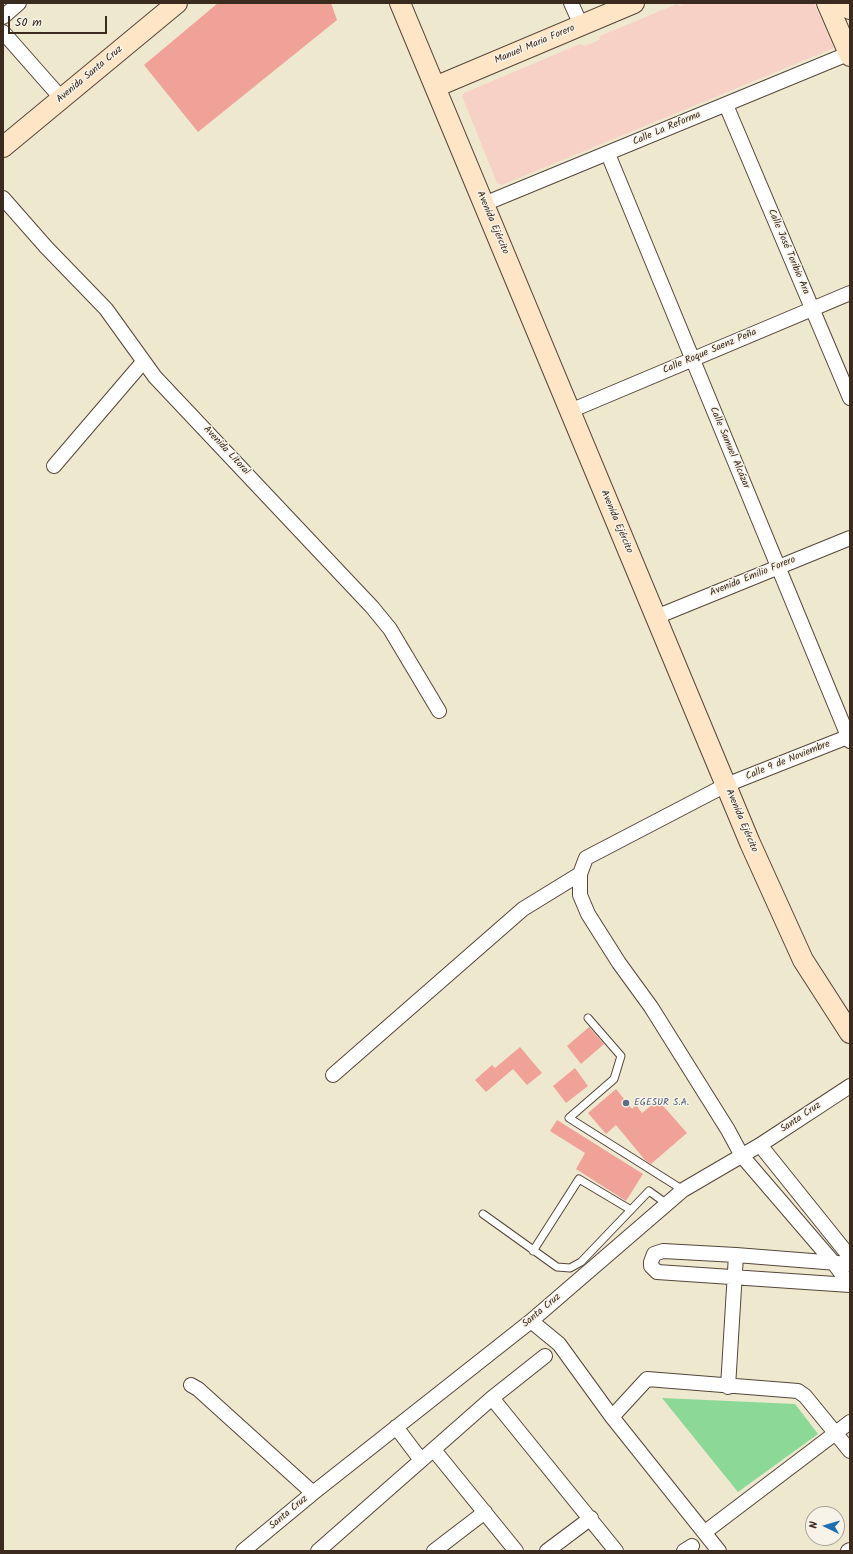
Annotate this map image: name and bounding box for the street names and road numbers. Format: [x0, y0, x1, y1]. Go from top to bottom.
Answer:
street label: Manuel Maria Forero [493, 23, 577, 67]
street label: Avenida Santa Cruz [55, 44, 125, 106]
street label: Calle La Reforma [631, 109, 703, 149]
street label: Avenida Ejército [473, 190, 511, 256]
street label: Calle José Toribio Ara [765, 207, 811, 297]
street label: Calle Roque Saenz Peña [661, 327, 759, 377]
street label: Calle Samuel Alcázar [706, 405, 752, 491]
street label: Avenida Litoral [200, 424, 252, 478]
street label: Avenida Ejército [597, 489, 635, 555]
street label: Avenida Emilio Forero [708, 554, 798, 600]
street label: Calle 9 de Noviembre [744, 739, 832, 783]
street label: Avenida Ejército [722, 788, 760, 854]
street label: Santa Cruz [778, 1100, 824, 1136]
street label: Santa Cruz [520, 1291, 564, 1331]
street label: Santa Cruz [267, 1493, 311, 1533]

